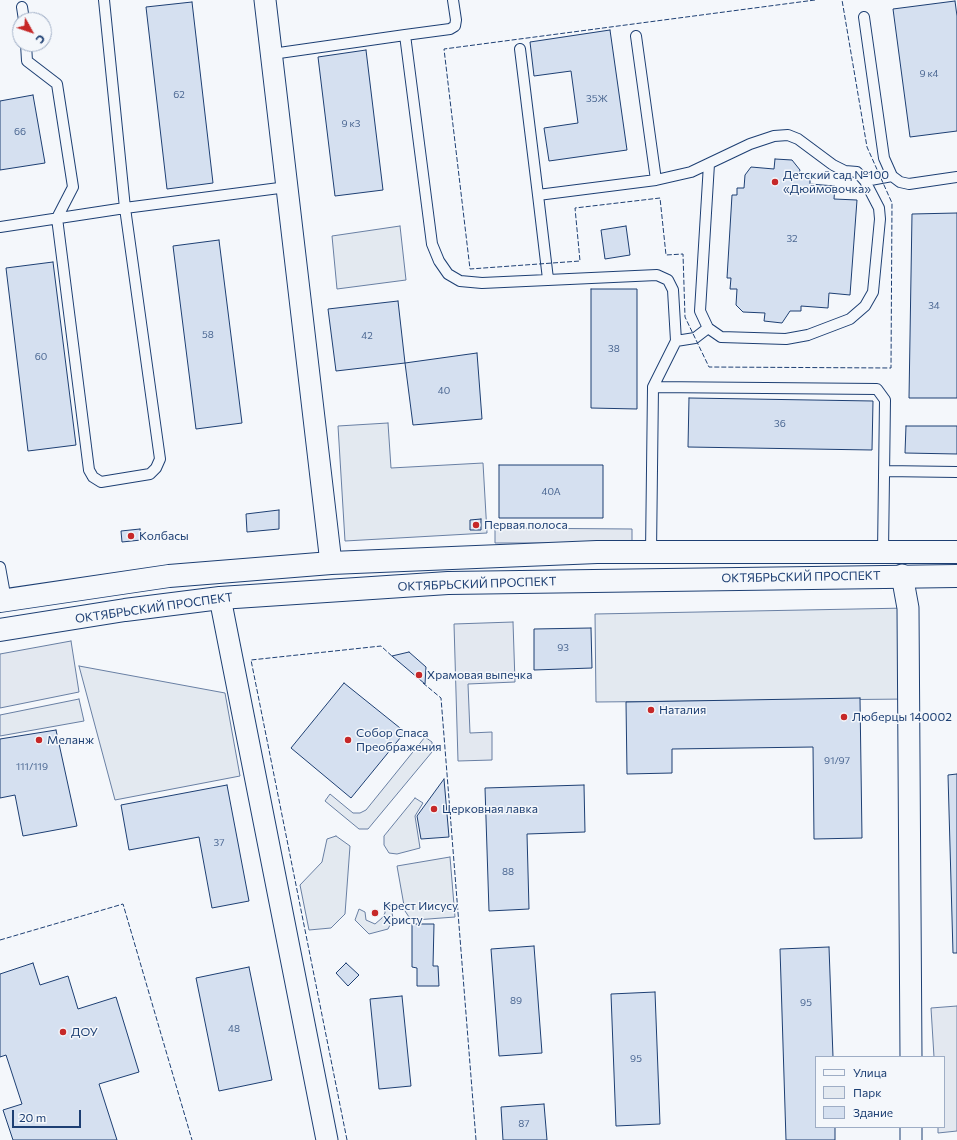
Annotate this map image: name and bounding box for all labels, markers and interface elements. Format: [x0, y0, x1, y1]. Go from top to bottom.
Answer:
north arrow [12, 12, 52, 52]
text: С [33, 32, 48, 46]
house number: 9 к4 [919, 68, 939, 80]
house number: 62 [173, 89, 185, 101]
house number: 35Ж [586, 93, 608, 105]
house number: 9 к3 [341, 118, 361, 130]
house number: 66 [14, 126, 26, 138]
place label: Детский сад №100 «Дюймовочка» [783, 168, 889, 196]
marker: Детский сад №100 «Дюймовочка» [770, 177, 780, 187]
house number: 32 [786, 233, 798, 245]
house number: 34 [928, 300, 940, 312]
house number: 58 [202, 329, 214, 341]
house number: 42 [361, 330, 373, 342]
house number: 38 [608, 343, 620, 355]
house number: 60 [35, 351, 47, 363]
house number: 40 [438, 385, 450, 397]
house number: 36 [774, 418, 786, 430]
house number: 40А [541, 486, 561, 498]
place label: Первая полоса [484, 518, 568, 532]
marker: Первая полоса [471, 520, 481, 530]
place label: Колбасы [139, 529, 189, 543]
marker: Колбасы [126, 531, 136, 541]
street label: ОКТЯБРЬСКИЙ ПРОСПЕКТ [721, 568, 881, 586]
street label: ОКТЯБРЬСКИЙ ПРОСПЕКТ [397, 574, 557, 594]
street label: ОКТЯБРЬСКИЙ ПРОСПЕКТ [74, 590, 234, 626]
house number: 93 [557, 642, 569, 654]
place label: Храмовая выпечка [427, 668, 532, 682]
marker: Храмовая выпечка [414, 670, 424, 680]
place label: Наталия [659, 703, 706, 717]
marker: Наталия [646, 705, 656, 715]
place label: Люберцы 140002 [852, 710, 952, 724]
marker: Люберцы 140002 [839, 712, 849, 722]
place label: Собор Спаса Преображения [356, 726, 442, 754]
place label: Меланж [47, 733, 94, 747]
marker: Меланж [34, 735, 44, 745]
marker: Собор Спаса Преображения [343, 735, 353, 745]
house number: 91/97 [824, 755, 850, 767]
house number: 111/119 [16, 761, 48, 773]
place label: Церковная лавка [442, 802, 538, 816]
marker: Церковная лавка [429, 804, 439, 814]
house number: 37 [214, 837, 224, 849]
house number: 88 [502, 866, 514, 878]
place label: Крест Иисусу Христу [383, 899, 458, 927]
marker: Крест Иисусу Христу [370, 908, 380, 918]
house number: 89 [510, 995, 522, 1007]
house number: 95 [800, 997, 812, 1009]
house number: 48 [228, 1023, 240, 1035]
place label: ДОУ [71, 1025, 98, 1039]
marker: ДОУ [58, 1027, 68, 1037]
house number: 95 [630, 1053, 642, 1065]
legend [815, 1056, 945, 1128]
text: Улица [853, 1065, 887, 1079]
text: Парк [853, 1085, 882, 1099]
scale bar [14, 1102, 83, 1128]
text: Здание [853, 1105, 893, 1119]
text: 20 m [19, 1110, 46, 1124]
house number: 87 [518, 1118, 530, 1130]

